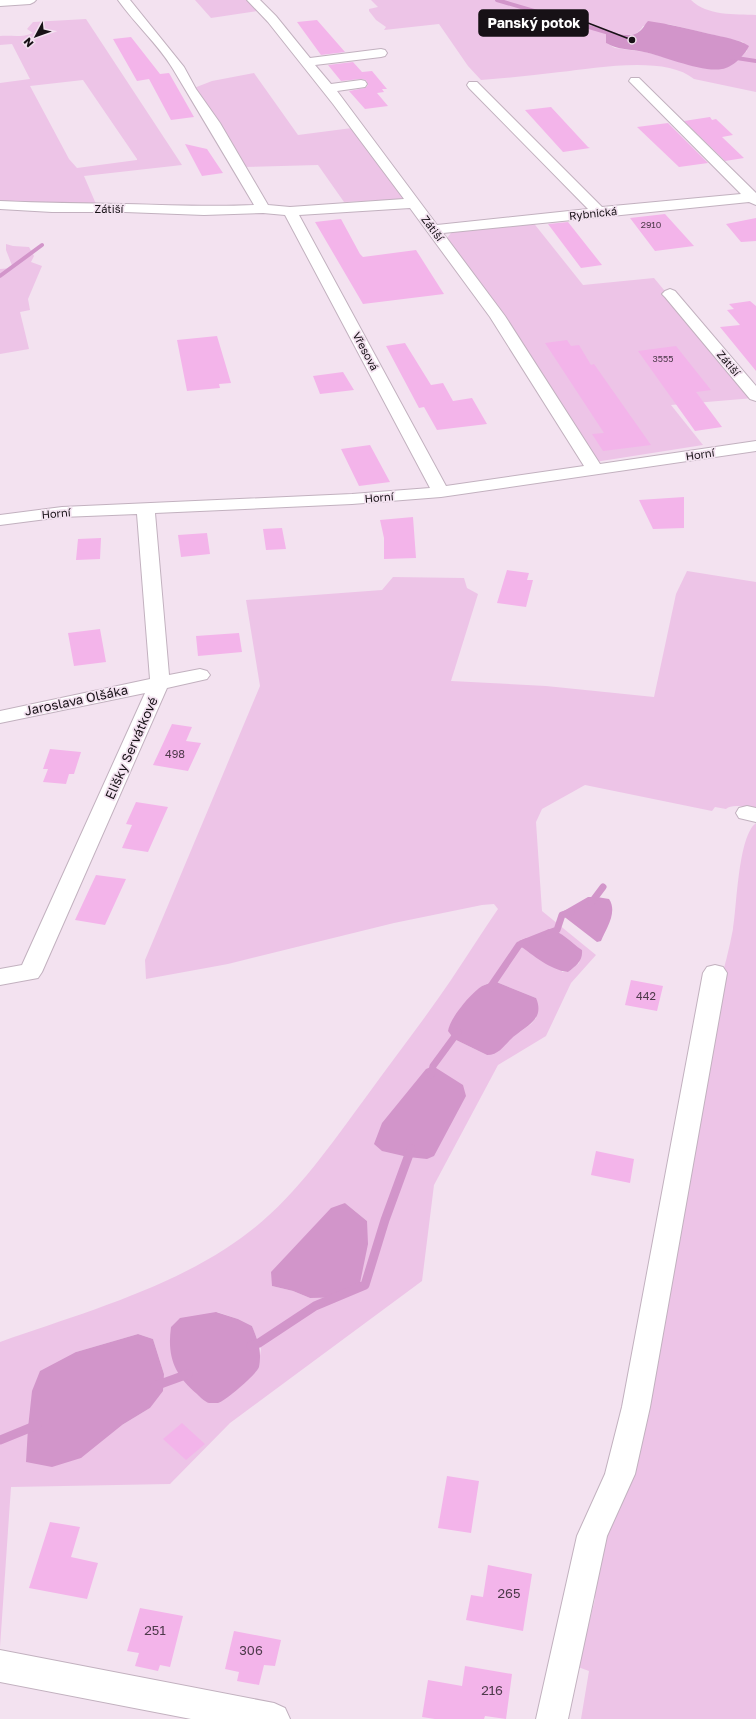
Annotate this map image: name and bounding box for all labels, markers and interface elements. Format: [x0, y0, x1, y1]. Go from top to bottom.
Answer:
callout: Panský potok [479, 10, 588, 36]
text: Panský potok [488, 14, 580, 31]
north arrow [16, 16, 56, 56]
text: N [20, 35, 36, 50]
street label: Zátiší [95, 202, 124, 215]
street label: Rybnická [568, 204, 618, 222]
street label: Zátiší [419, 213, 447, 244]
house number: 2910 [641, 219, 662, 230]
street label: Vřesová [350, 329, 382, 373]
street label: Zátiší [715, 348, 744, 379]
house number: 3555 [653, 353, 673, 364]
street label: Horní [685, 445, 716, 462]
street label: Horní [364, 489, 395, 505]
street label: Horní [41, 505, 72, 521]
street label: Jaroslava Olšáka [23, 681, 129, 719]
street label: Elišky Servátkové [101, 694, 161, 802]
house number: 498 [165, 747, 185, 760]
house number: 442 [636, 989, 656, 1002]
house number: 265 [498, 1585, 520, 1601]
house number: 251 [144, 1622, 166, 1638]
house number: 306 [239, 1642, 263, 1658]
house number: 216 [481, 1682, 503, 1698]

